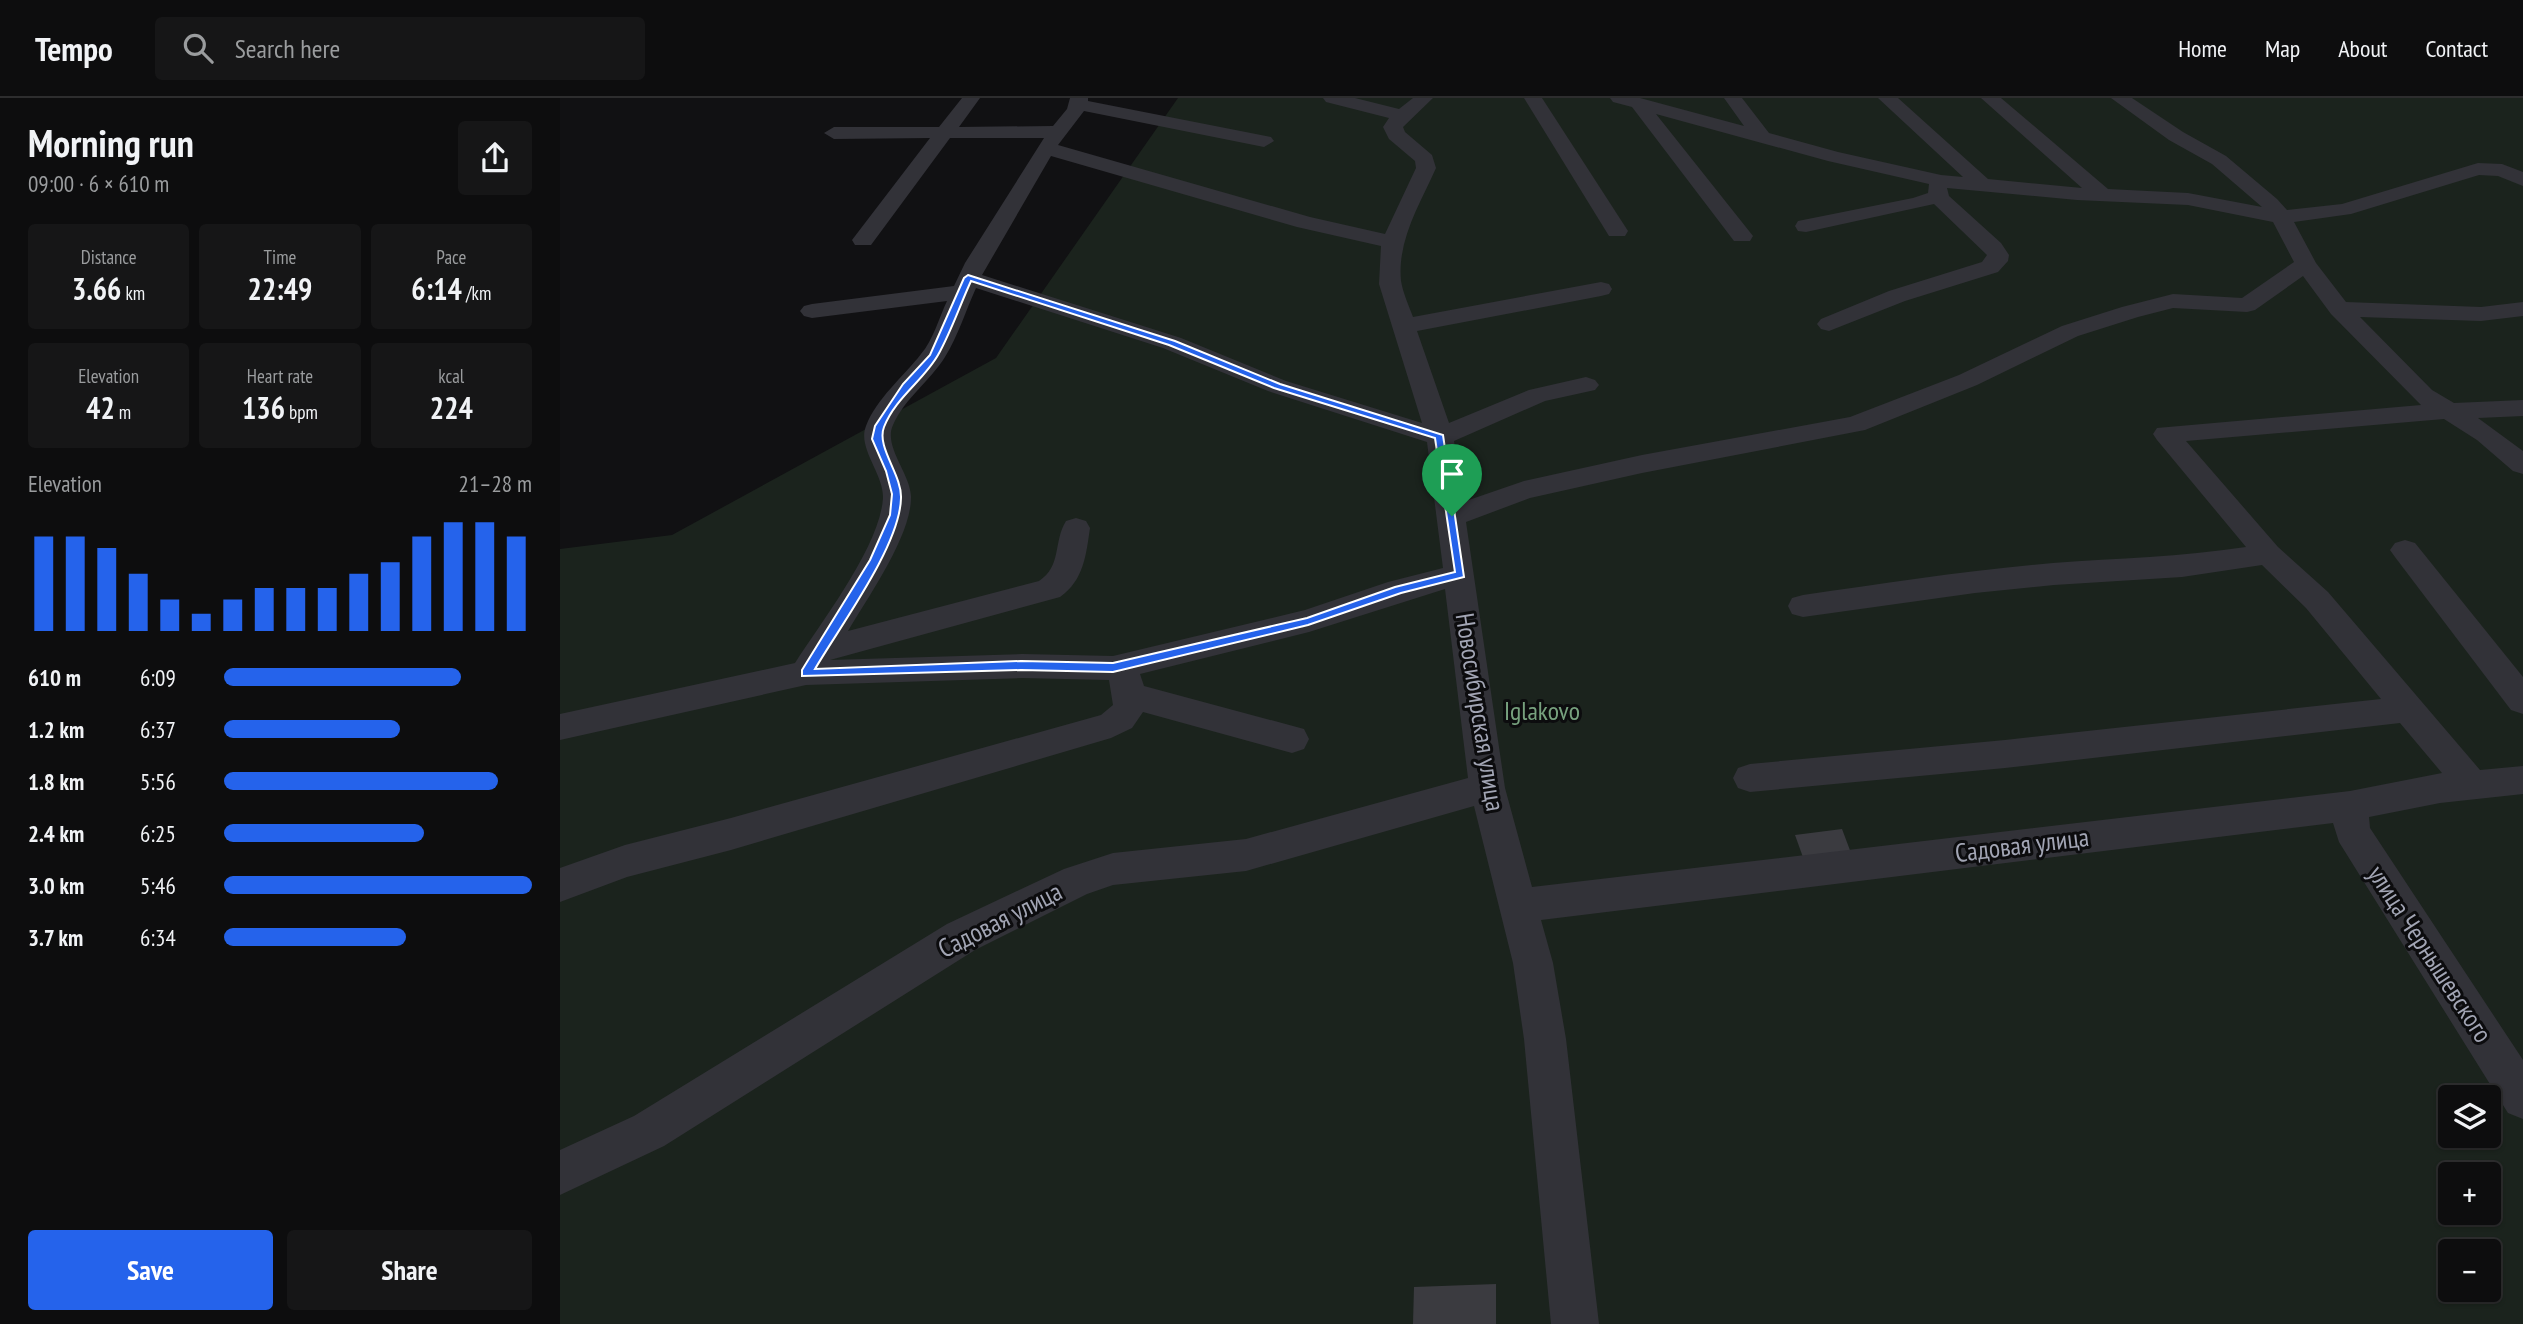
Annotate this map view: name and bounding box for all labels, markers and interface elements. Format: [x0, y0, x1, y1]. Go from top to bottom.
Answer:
search box [155, 17, 645, 80]
text: Tempo [35, 27, 113, 70]
icon: search [179, 29, 217, 67]
text: Search here [235, 32, 340, 65]
text: Home [2178, 33, 2227, 64]
text: Map [2265, 33, 2300, 64]
text: About [2338, 33, 2387, 64]
text: Contact [2425, 33, 2488, 64]
text: Morning run [28, 118, 194, 167]
button: share [458, 121, 532, 195]
text: 09:00 · 6 × 610 m [28, 169, 169, 198]
text: Distance [81, 245, 137, 269]
text: Time [264, 245, 296, 269]
text: Pace [436, 245, 466, 269]
text: 3.66 [72, 269, 121, 308]
text: 22:49 [248, 269, 312, 308]
text: 6:14 [411, 269, 462, 308]
text: km [121, 281, 145, 305]
text: /km [462, 281, 491, 305]
text: Elevation [78, 364, 139, 388]
text: Heart rate [247, 364, 313, 388]
text: kcal [438, 364, 464, 388]
text: 42 [86, 388, 115, 427]
text: 136 [242, 388, 285, 427]
text: 224 [430, 388, 473, 427]
text: m [115, 400, 131, 424]
text: bpm [285, 400, 318, 424]
pin [1422, 444, 1482, 516]
icon: arrive [1433, 455, 1471, 493]
text: Elevation [28, 469, 102, 498]
text: 21–28 m [459, 469, 532, 498]
street label: Новосибирская улица [1449, 611, 1512, 813]
text: 610 m [28, 663, 81, 692]
text: 6:09 [140, 663, 176, 692]
park label: Iglakovo [1504, 694, 1580, 727]
text: 1.2 km [28, 715, 84, 744]
text: 6:37 [140, 715, 176, 744]
text: 1.8 km [28, 767, 84, 796]
text: 5:56 [140, 767, 176, 796]
text: 2.4 km [28, 819, 84, 848]
text: 6:25 [140, 819, 176, 848]
street label: Садовая улица [1953, 820, 2091, 869]
street label: улица Чернышевского [2361, 859, 2500, 1048]
text: 3.0 km [28, 871, 84, 900]
text: 5:46 [140, 871, 176, 900]
street label: Садовая улица [932, 874, 1067, 965]
text: 3.7 km [28, 923, 83, 952]
text: 6:34 [140, 923, 176, 952]
map controls [2438, 1085, 2501, 1302]
button: layers [2438, 1085, 2501, 1148]
button: + [2438, 1162, 2501, 1225]
button: Save [28, 1230, 273, 1310]
button: Share [287, 1230, 532, 1310]
button: − [2438, 1239, 2501, 1302]

